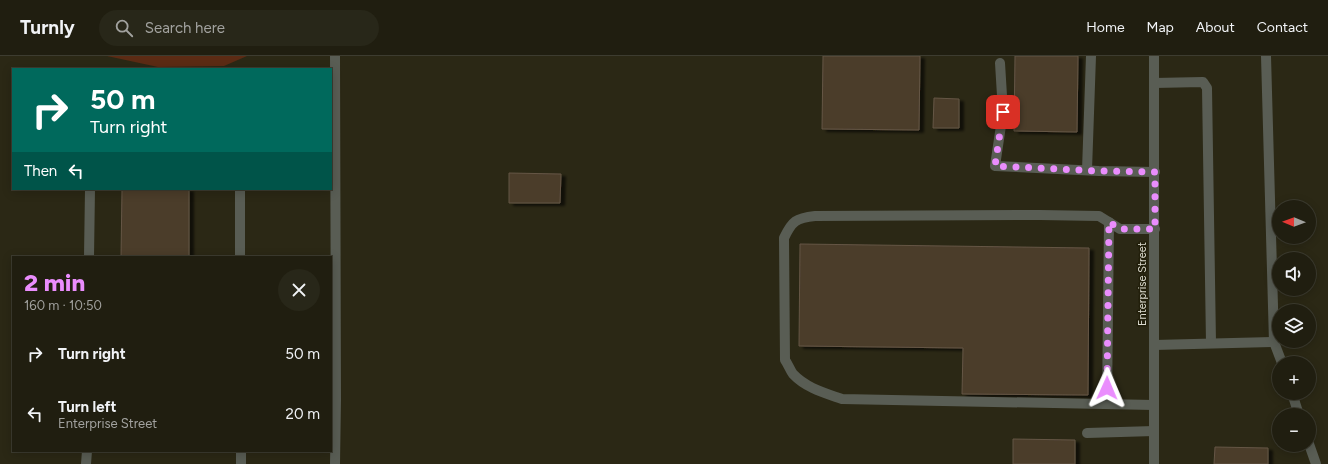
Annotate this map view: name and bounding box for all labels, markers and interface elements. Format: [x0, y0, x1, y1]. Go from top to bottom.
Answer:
search box [99, 10, 379, 46]
text: Turnly [20, 16, 75, 39]
icon: search [113, 17, 135, 39]
text: Search here [145, 19, 225, 37]
text: Home [1086, 19, 1125, 36]
text: Map [1147, 19, 1174, 36]
text: About [1196, 19, 1235, 36]
text: Contact [1257, 19, 1308, 36]
text: 50 m [90, 82, 156, 116]
icon: right [24, 84, 76, 136]
pin [986, 95, 1020, 129]
icon: arrive [992, 101, 1014, 123]
text: Turn right [90, 116, 167, 138]
icon: left [65, 160, 87, 182]
text: Then [24, 162, 57, 180]
north arrow [1272, 200, 1316, 244]
map controls [1272, 200, 1316, 452]
street label: Enterprise Street [1136, 242, 1149, 326]
button: sound [1272, 252, 1316, 296]
text: 2 min [24, 268, 85, 297]
button: close [278, 269, 320, 311]
text: 160 m · 10:50 [24, 298, 102, 313]
button: layers [1272, 304, 1316, 348]
icon: right [24, 343, 46, 365]
text: Turn right [58, 345, 126, 363]
text: 50 m [285, 345, 320, 363]
button: + [1272, 356, 1316, 400]
position arrow [1086, 367, 1128, 409]
text: Turn left [58, 398, 116, 416]
icon: left [24, 403, 46, 425]
text: 20 m [286, 405, 320, 423]
button: − [1272, 408, 1316, 452]
text: Enterprise Street [58, 416, 157, 431]

